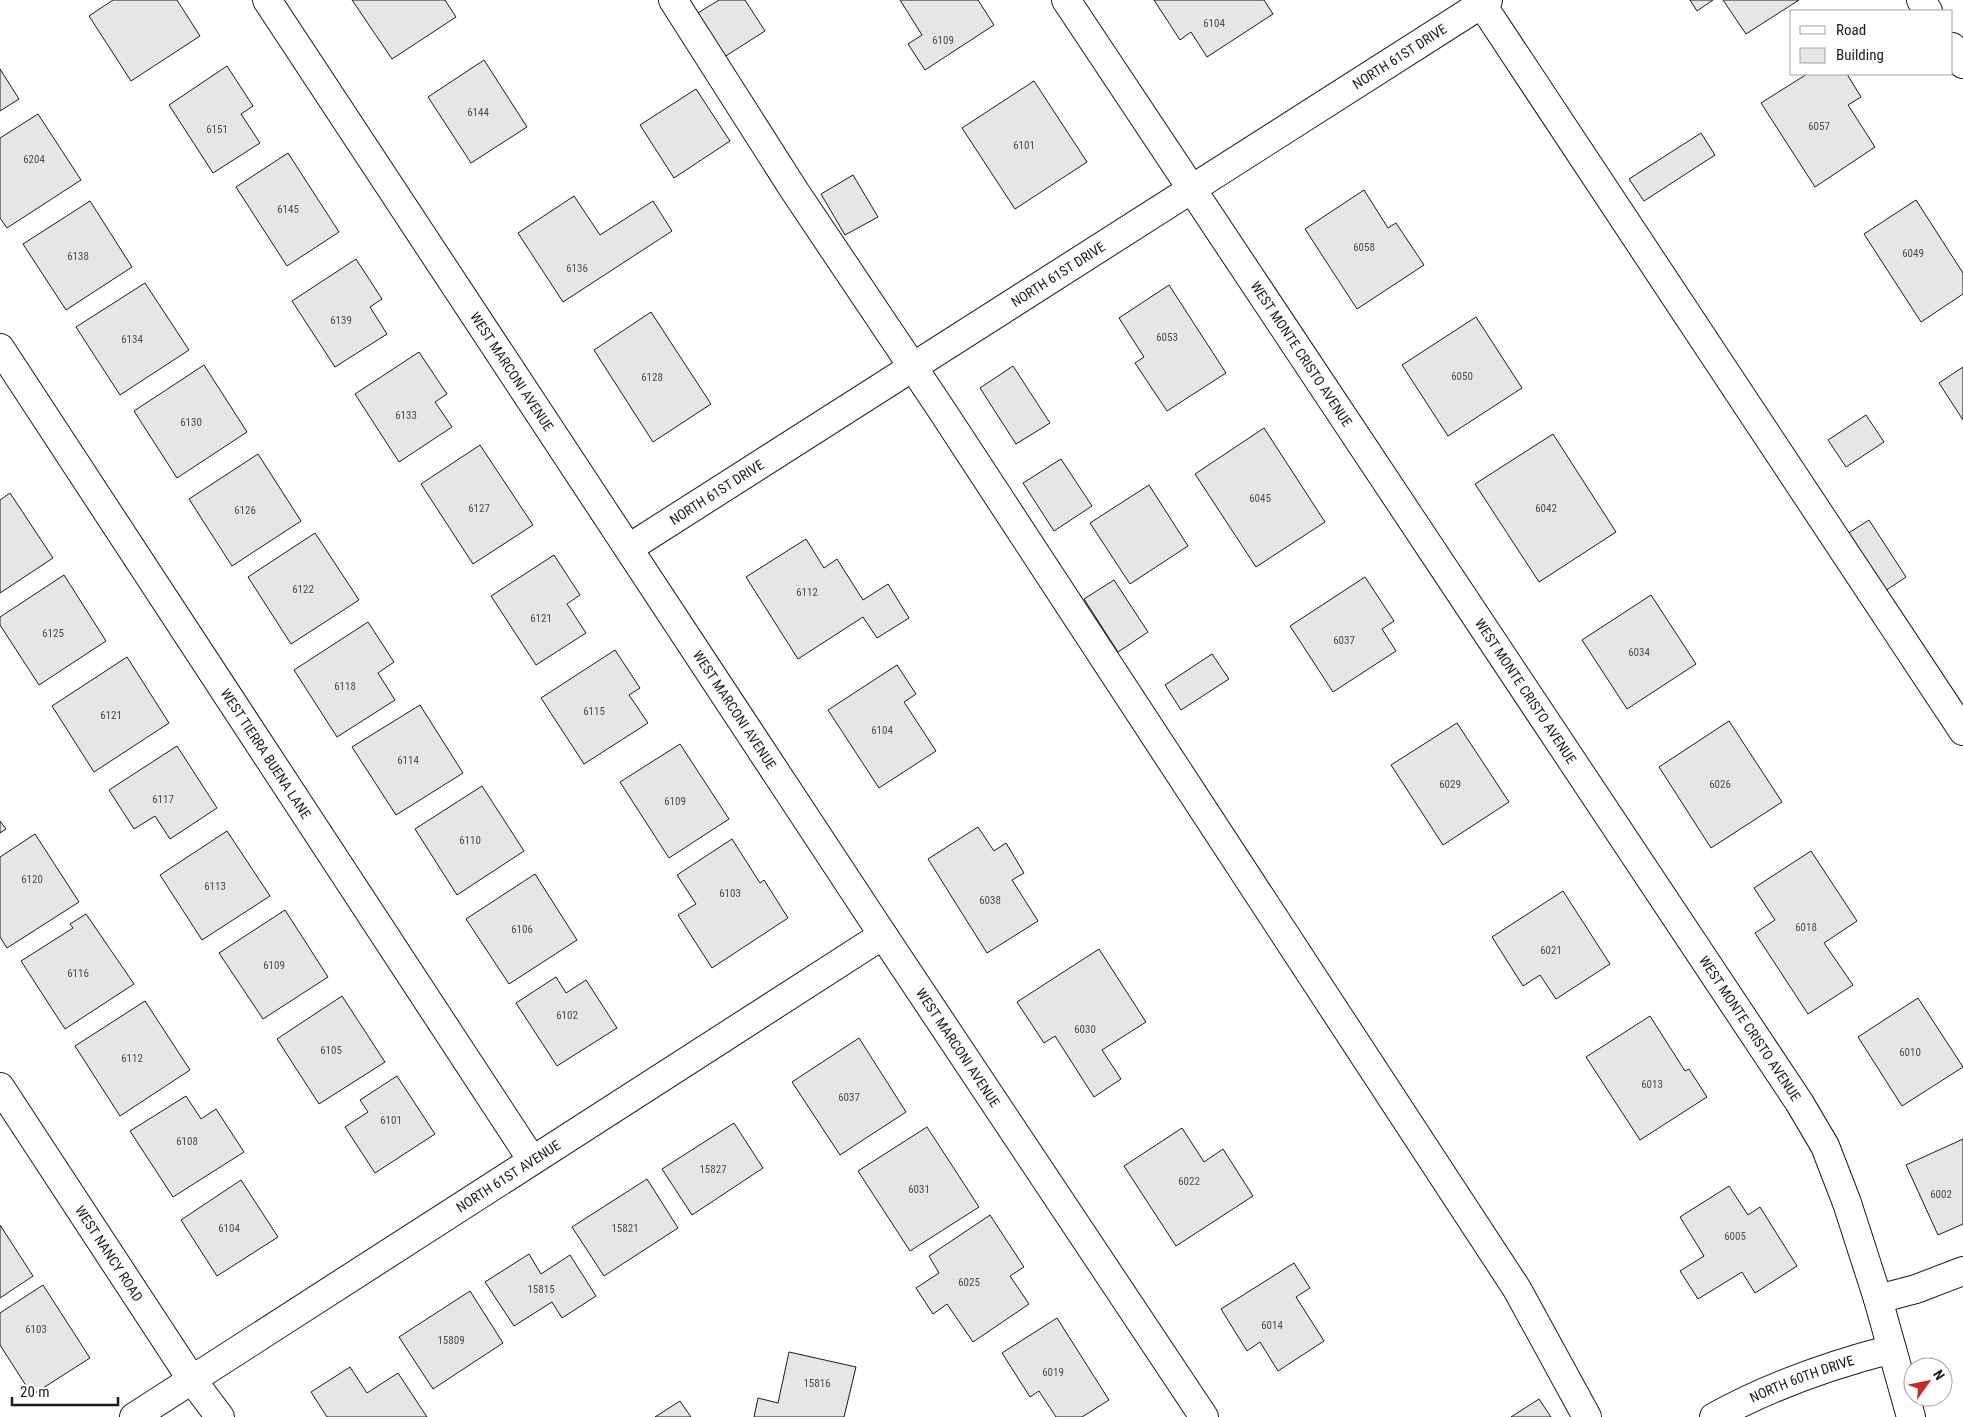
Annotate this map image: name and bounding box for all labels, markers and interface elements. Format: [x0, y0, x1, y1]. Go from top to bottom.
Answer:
legend [1790, 10, 1953, 75]
house number: 6104 [1203, 17, 1225, 30]
street label: NORTH 61ST DRIVE [1350, 21, 1450, 92]
text: Road [1836, 21, 1866, 39]
house number: 6109 [932, 34, 954, 47]
text: Building [1836, 46, 1884, 64]
house number: 6144 [467, 106, 489, 119]
house number: 6057 [1808, 120, 1830, 133]
house number: 6151 [206, 123, 228, 136]
house number: 6101 [1013, 139, 1035, 152]
house number: 6204 [23, 153, 45, 166]
house number: 6145 [277, 203, 299, 216]
street label: NORTH 61ST DRIVE [1008, 238, 1108, 310]
house number: 6058 [1353, 241, 1375, 254]
house number: 6049 [1902, 247, 1924, 260]
house number: 6138 [67, 250, 89, 263]
house number: 6136 [566, 262, 588, 275]
street label: WEST MONTE CRISTO AVENUE [1247, 278, 1355, 429]
street label: WEST MARCONI AVENUE [467, 309, 557, 434]
house number: 6139 [330, 314, 352, 327]
house number: 6053 [1156, 331, 1178, 344]
house number: 6134 [121, 333, 143, 346]
house number: 6050 [1451, 370, 1473, 383]
house number: 6128 [641, 371, 663, 384]
house number: 6133 [395, 409, 417, 422]
house number: 6130 [180, 416, 202, 429]
street label: NORTH 61ST DRIVE [667, 456, 767, 528]
house number: 6045 [1249, 492, 1271, 505]
house number: 6127 [468, 502, 490, 515]
house number: 6042 [1535, 502, 1557, 515]
house number: 6126 [234, 504, 256, 517]
house number: 6122 [292, 583, 314, 596]
house number: 6112 [796, 586, 818, 599]
house number: 6121 [530, 612, 552, 625]
street label: WEST MONTE CRISTO AVENUE [1472, 616, 1580, 767]
house number: 6125 [42, 627, 64, 640]
house number: 6037 [1333, 634, 1355, 647]
house number: 6034 [1628, 646, 1650, 659]
street label: WEST MARCONI AVENUE [690, 647, 780, 772]
house number: 6118 [334, 680, 356, 693]
street label: WEST TIERRA BUENA LANE [217, 686, 314, 822]
house number: 6115 [583, 705, 605, 718]
house number: 6121 [100, 709, 122, 722]
house number: 6104 [871, 724, 893, 737]
house number: 6114 [397, 754, 419, 767]
house number: 6029 [1439, 778, 1461, 791]
house number: 6026 [1709, 778, 1731, 791]
house number: 6117 [152, 793, 174, 806]
house number: 6109 [664, 795, 686, 808]
house number: 6110 [459, 834, 481, 847]
house number: 6120 [21, 873, 43, 886]
house number: 6113 [204, 880, 226, 893]
house number: 6103 [719, 887, 741, 900]
house number: 6038 [979, 894, 1001, 907]
house number: 6018 [1795, 921, 1817, 934]
house number: 6106 [511, 923, 533, 936]
house number: 6021 [1540, 944, 1562, 957]
street label: WEST MONTE CRISTO AVENUE [1696, 953, 1804, 1104]
house number: 6109 [263, 959, 285, 972]
house number: 6116 [67, 967, 89, 980]
street label: WEST MARCONI AVENUE [913, 985, 1003, 1110]
house number: 6102 [556, 1009, 578, 1022]
house number: 6030 [1074, 1023, 1096, 1036]
house number: 6105 [320, 1044, 342, 1057]
house number: 6010 [1899, 1046, 1921, 1059]
house number: 6112 [121, 1052, 143, 1065]
house number: 6013 [1641, 1078, 1663, 1091]
house number: 6037 [838, 1091, 860, 1104]
house number: 6101 [380, 1114, 402, 1127]
house number: 6108 [176, 1135, 198, 1148]
street label: NORTH 61ST AVENUE [453, 1137, 563, 1215]
house number: 15827 [699, 1163, 727, 1176]
house number: 6022 [1178, 1175, 1200, 1188]
house number: 6031 [908, 1183, 930, 1196]
house number: 6002 [1930, 1188, 1952, 1201]
street label: WEST NANCY ROAD [72, 1203, 146, 1304]
house number: 6104 [218, 1222, 240, 1235]
house number: 15821 [611, 1222, 639, 1235]
house number: 6005 [1724, 1230, 1746, 1243]
house number: 6025 [958, 1276, 980, 1289]
house number: 15815 [527, 1283, 555, 1296]
house number: 6014 [1261, 1319, 1283, 1332]
house number: 6103 [25, 1323, 47, 1336]
house number: 15809 [437, 1334, 465, 1347]
street label: NORTH 60TH DRIVE [1747, 1352, 1856, 1406]
north arrow [1903, 1357, 1953, 1407]
house number: 6019 [1042, 1366, 1064, 1379]
text: N [1930, 1367, 1948, 1383]
scale bar [12, 1374, 119, 1406]
house number: 15816 [803, 1377, 831, 1390]
text: 20 m [20, 1383, 50, 1401]

